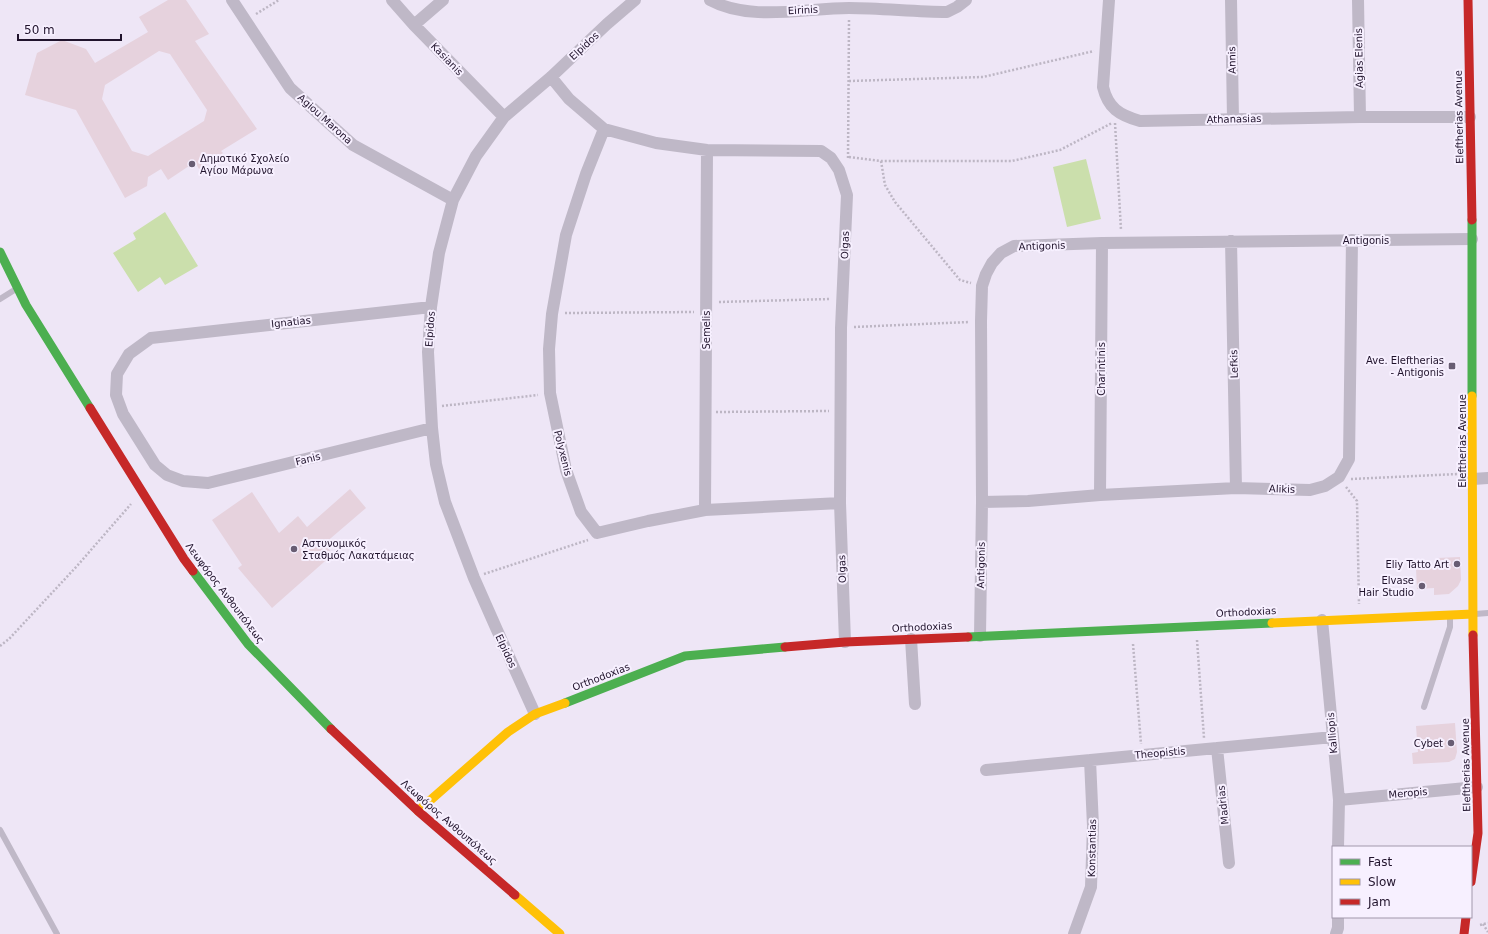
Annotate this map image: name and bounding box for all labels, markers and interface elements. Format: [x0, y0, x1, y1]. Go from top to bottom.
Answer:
street label: Eirinis [788, 4, 818, 16]
scale bar [18, 16, 121, 42]
text: 50 m [24, 23, 55, 37]
street label: Agias Elenis [1353, 28, 1365, 88]
street label: Elpidos [567, 30, 601, 62]
street label: Kasianis [429, 40, 465, 78]
street label: Annis [1226, 46, 1238, 74]
street label: Eleftherias Avenue [1453, 70, 1465, 164]
street label: Agiou Marona [296, 92, 354, 146]
street label: Athanasias [1206, 113, 1262, 125]
place label: Δημοτικό Σχολείο Αγίου Μάρωνα [200, 153, 289, 176]
marker: Δημοτικό Σχολείο Αγίου Μάρωνα [187, 159, 197, 169]
street label: Olgas [839, 231, 851, 259]
street label: Antigonis [1343, 235, 1389, 246]
street label: Antigonis [1018, 240, 1066, 252]
street label: Semelis [701, 310, 712, 350]
street label: Elpidos [423, 311, 437, 347]
street label: Ignatias [271, 314, 311, 330]
street label: Charintinis [1096, 342, 1107, 396]
street label: Lefkis [1228, 349, 1240, 379]
place label: Ave. Eleftherias - Antigonis [1366, 355, 1444, 378]
marker: Ave. Eleftherias - Antigonis [1447, 361, 1457, 371]
street label: Eleftherias Avenue [1457, 394, 1468, 488]
street label: Polyxenis [552, 429, 574, 477]
street label: Fanis [294, 451, 322, 467]
street label: Alikis [1269, 483, 1295, 495]
place label: Αστυνομικός Σταθμός Λακατάμειας [302, 538, 415, 561]
street label: Λεωφόρος Ανθουπόλεως [184, 541, 266, 645]
street label: Antigonis [975, 542, 987, 588]
marker: Αστυνομικός Σταθμός Λακατάμειας [289, 544, 299, 554]
street label: Olgas [836, 555, 848, 583]
place label: Eliy Tatto Art [1385, 559, 1449, 570]
marker: Eliy Tatto Art [1452, 559, 1462, 569]
place label: Elvase Hair Studio [1358, 575, 1414, 598]
marker: Elvase Hair Studio [1417, 581, 1427, 591]
street label: Orthodoxias [1215, 605, 1277, 619]
street label: Orthodoxias [891, 620, 953, 634]
street label: Elpidos [493, 632, 519, 670]
street label: Orthodoxias [571, 661, 631, 693]
street label: Kalliopis [1325, 712, 1339, 754]
street label: Eleftherias Avenue [1460, 718, 1472, 812]
place label: Cybet [1414, 738, 1443, 749]
marker: Cybet [1446, 738, 1456, 748]
street label: Theopistis [1133, 745, 1186, 761]
street label: Λεωφόρος Ανθουπόλεως [399, 777, 499, 867]
street label: Madrias [1215, 785, 1231, 825]
street label: Meropis [1388, 786, 1428, 800]
street label: Konstantias [1086, 819, 1098, 877]
legend [1332, 846, 1472, 918]
text: Fast [1368, 855, 1392, 869]
text: Slow [1368, 875, 1396, 889]
text: Jam [1367, 895, 1391, 909]

